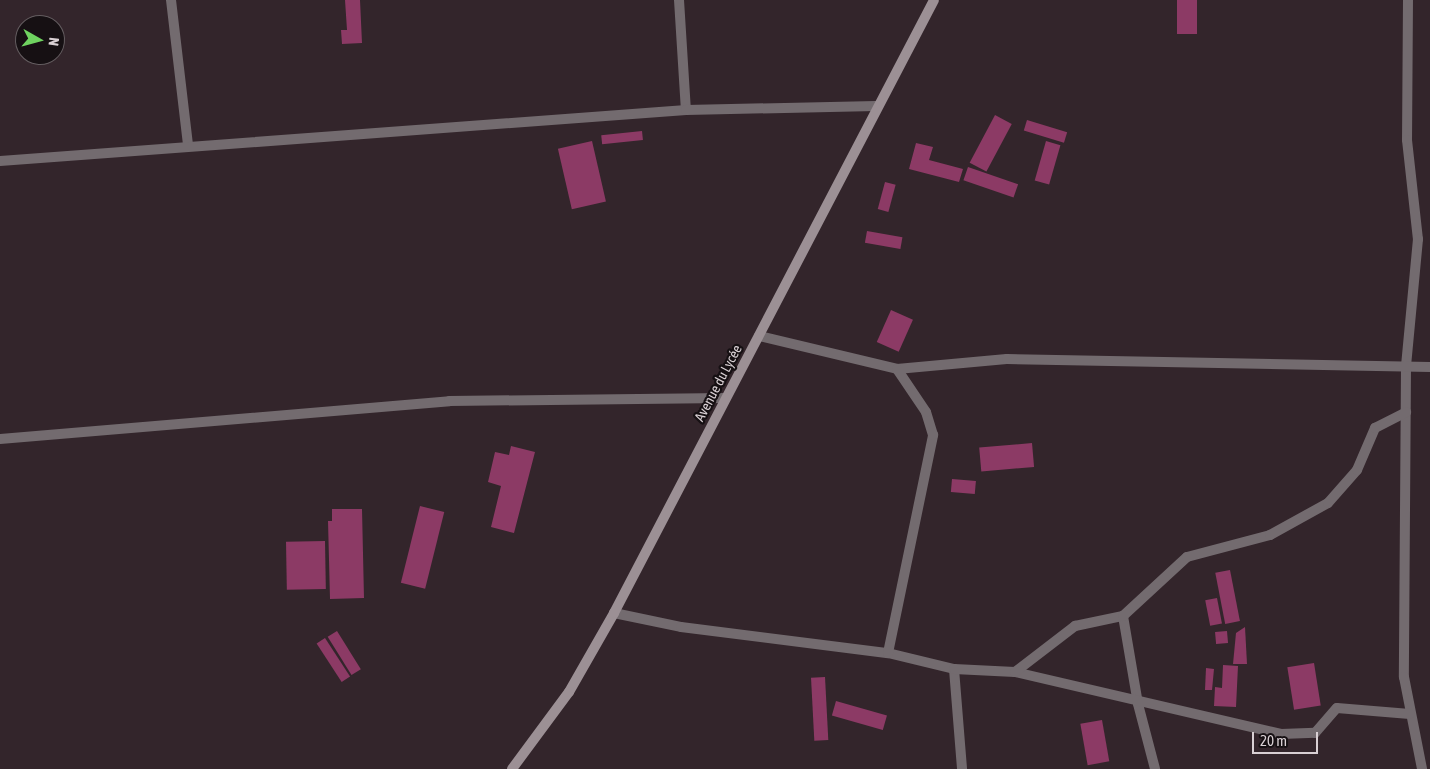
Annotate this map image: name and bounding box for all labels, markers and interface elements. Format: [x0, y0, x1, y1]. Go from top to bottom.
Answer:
north arrow [15, 15, 65, 65]
text: N [45, 37, 62, 47]
street label: Avenue du Lycée [691, 342, 745, 424]
scale bar [1255, 722, 1321, 754]
text: 20 m [1260, 732, 1287, 749]

